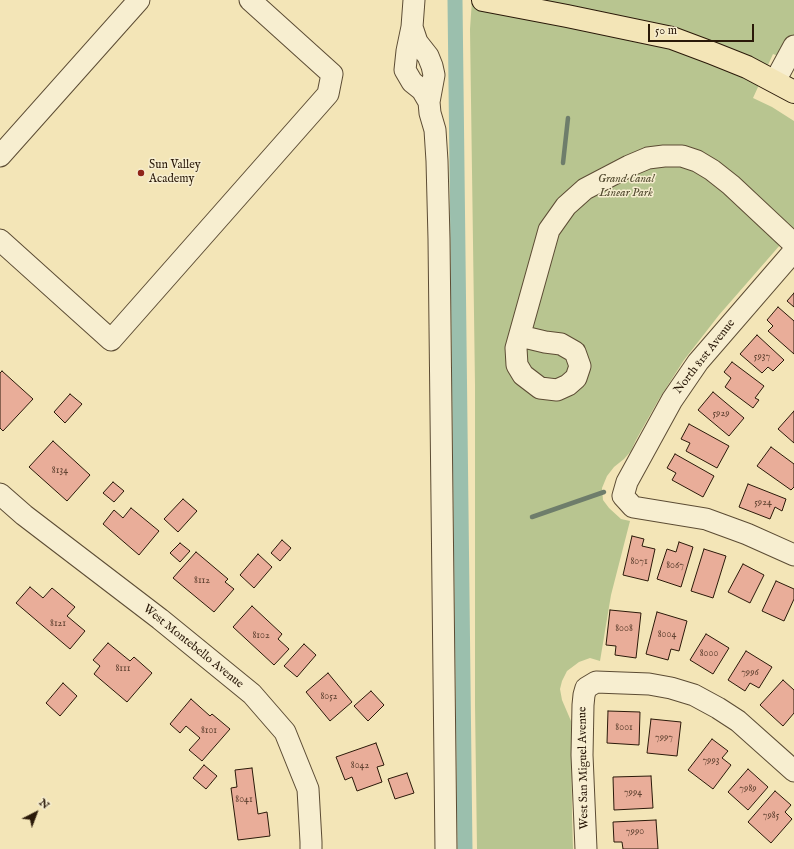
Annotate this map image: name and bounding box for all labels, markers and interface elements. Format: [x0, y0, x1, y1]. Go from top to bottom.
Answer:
scale bar [650, 16, 756, 42]
text: 50 m [655, 23, 677, 38]
place label: Sun Valley Academy [149, 159, 201, 187]
marker: Sun Valley Academy [136, 168, 146, 178]
park label: Grand Canal Linear Park [598, 173, 654, 201]
street label: North 81st Avenue [671, 317, 739, 397]
house number: 5937 [754, 351, 770, 363]
house number: 5929 [712, 408, 730, 420]
house number: 8134 [52, 465, 68, 477]
house number: 5924 [754, 497, 772, 509]
house number: 8071 [630, 556, 648, 568]
house number: 8067 [666, 560, 684, 572]
house number: 8112 [194, 575, 210, 587]
street label: West Montebello Avenue [140, 602, 246, 692]
house number: 8121 [50, 618, 66, 630]
house number: 8008 [615, 623, 633, 635]
house number: 8004 [658, 629, 676, 641]
house number: 8102 [252, 630, 270, 642]
house number: 8000 [700, 648, 718, 660]
house number: 8111 [115, 663, 131, 675]
house number: 7996 [741, 667, 759, 679]
house number: 8052 [320, 691, 338, 703]
street label: West San Miguel Avenue [576, 706, 592, 830]
house number: 8001 [615, 722, 633, 734]
house number: 8101 [201, 725, 217, 737]
house number: 7997 [655, 732, 673, 744]
house number: 7993 [702, 755, 720, 767]
house number: 8042 [351, 760, 369, 772]
house number: 7989 [739, 783, 757, 795]
house number: 7994 [624, 787, 642, 799]
north arrow [16, 793, 56, 833]
house number: 8041 [235, 794, 253, 806]
text: N [36, 796, 52, 812]
house number: 7985 [763, 810, 779, 822]
house number: 7990 [626, 826, 644, 838]

